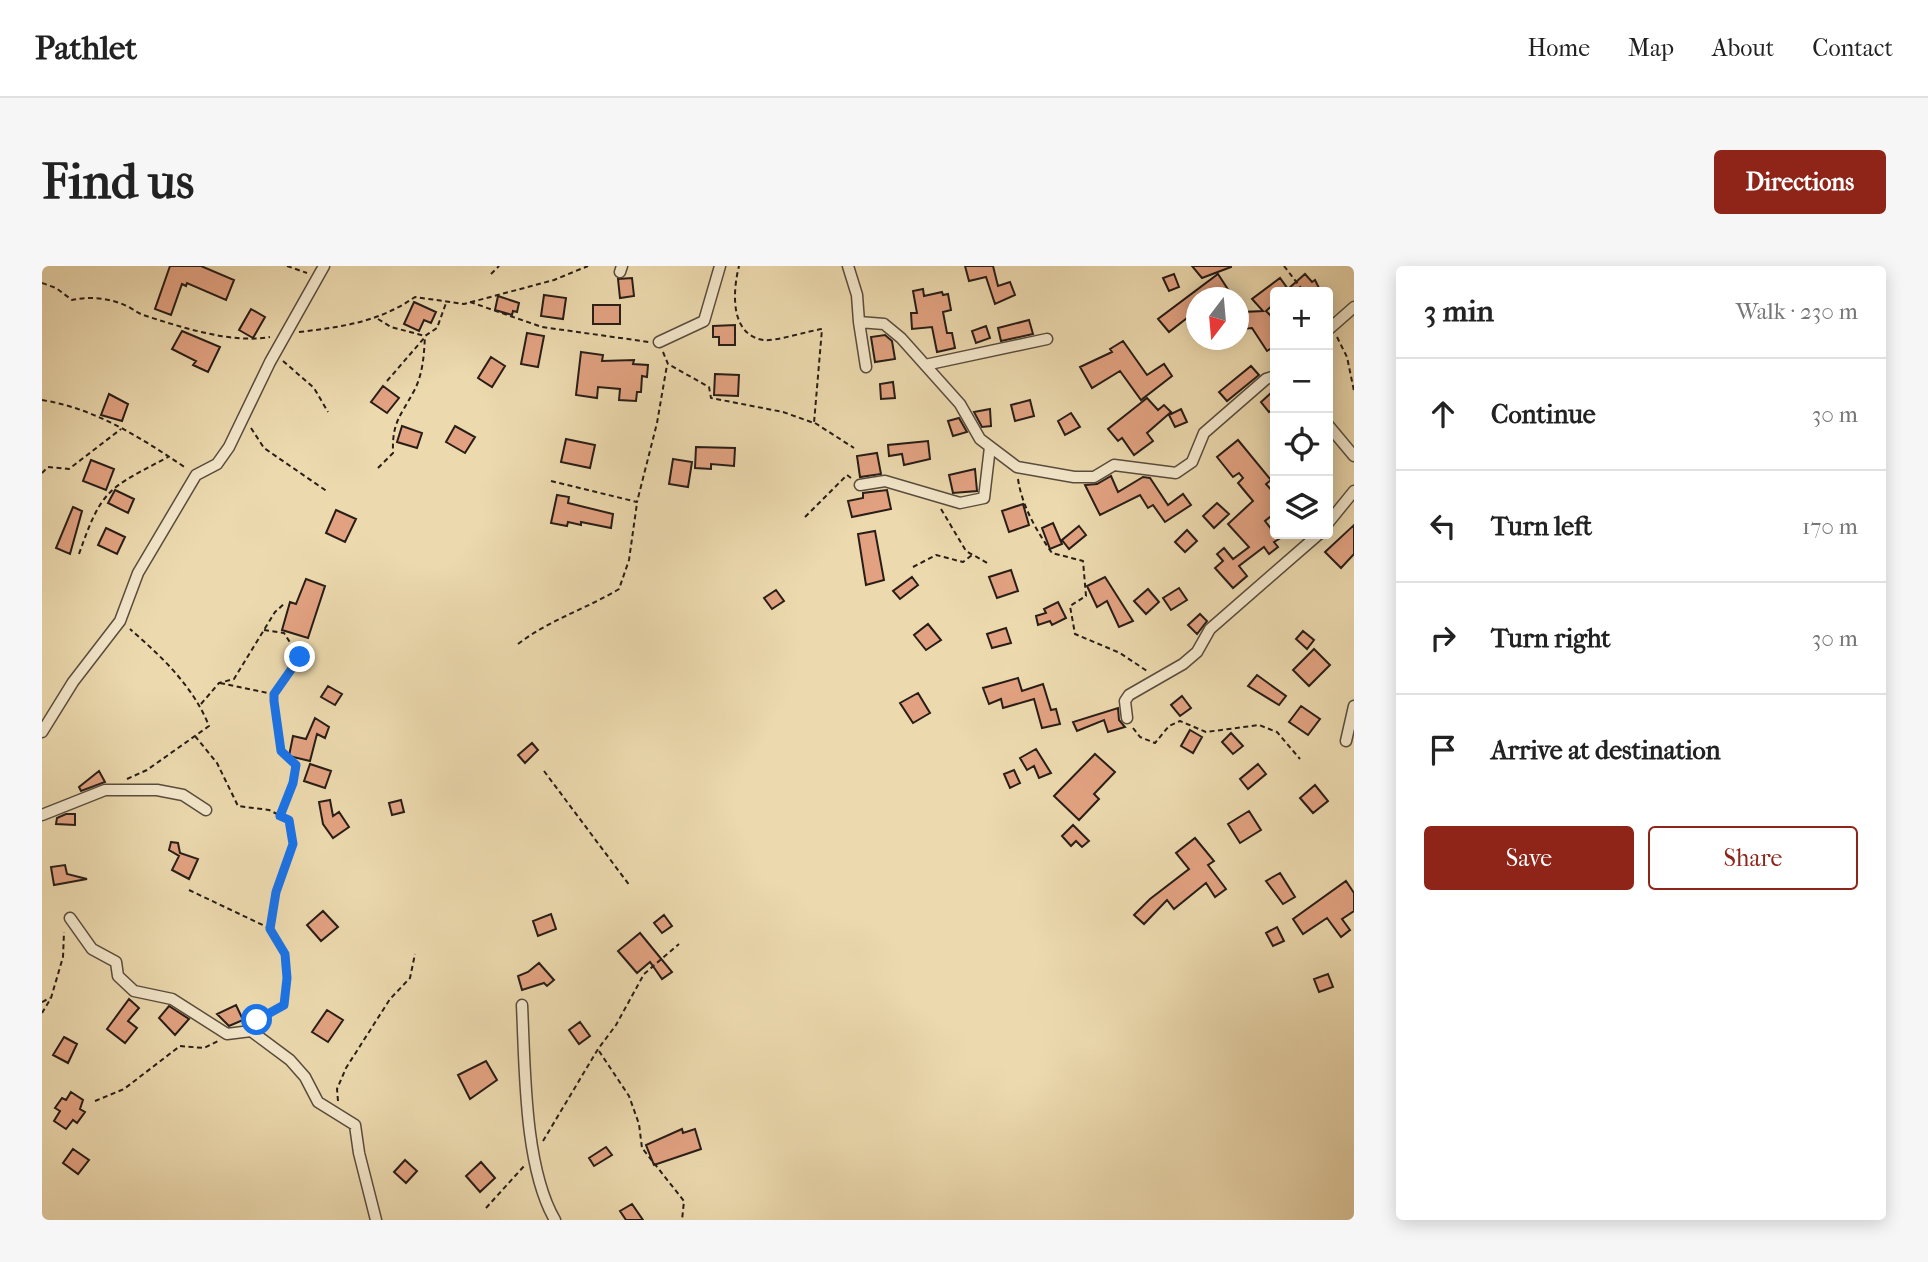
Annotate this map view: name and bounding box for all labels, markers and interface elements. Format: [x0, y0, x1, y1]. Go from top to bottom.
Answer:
text: Pathlet [35, 29, 137, 68]
text: Home [1528, 34, 1590, 62]
text: Map [1628, 34, 1674, 62]
text: About [1712, 34, 1774, 62]
text: Contact [1812, 34, 1893, 62]
button: Directions [1714, 150, 1886, 214]
text: Find us [42, 153, 194, 211]
north arrow [1186, 287, 1249, 350]
map controls [1270, 287, 1333, 539]
button: + [1270, 287, 1333, 350]
text: 3 min [1424, 294, 1494, 329]
text: Walk · 230 m [1736, 298, 1858, 325]
button: − [1270, 350, 1333, 413]
icon: ahead [1424, 395, 1462, 433]
text: Continue [1491, 399, 1596, 430]
text: 30 m [1812, 401, 1858, 428]
button: locate [1270, 413, 1333, 476]
button: layers [1270, 476, 1333, 539]
icon: left [1424, 507, 1462, 545]
text: Turn left [1491, 511, 1592, 542]
text: 170 m [1802, 513, 1858, 540]
icon: right [1424, 619, 1462, 657]
text: Turn right [1491, 623, 1611, 654]
text: 30 m [1812, 625, 1858, 652]
route end [284, 641, 315, 672]
icon: arrive [1424, 731, 1462, 769]
text: Arrive at destination [1491, 735, 1721, 766]
button: Save [1424, 826, 1634, 890]
button: Share [1648, 826, 1858, 890]
route start [241, 1004, 272, 1035]

